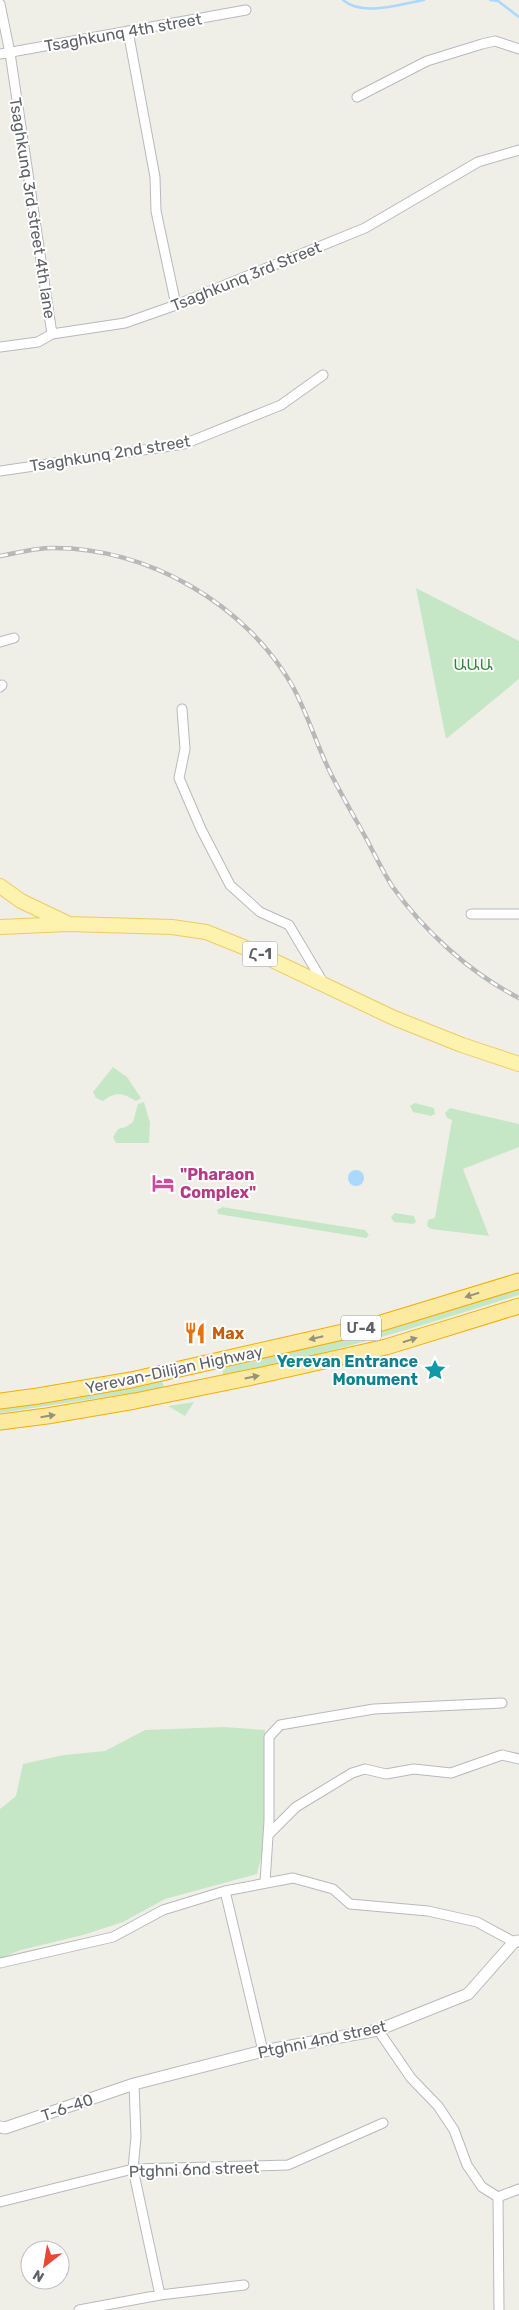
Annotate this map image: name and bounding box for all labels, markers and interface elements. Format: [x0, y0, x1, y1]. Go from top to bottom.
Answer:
street label: Tsaghkunq 4th street [43, 9, 203, 56]
street label: Tsaghkunq 3rd street 4th lane [6, 96, 59, 320]
street label: Tsaghkunq 3rd Street [168, 238, 324, 315]
street label: Tsaghkunq 2nd street [29, 431, 192, 476]
park label: ԱԱԱ [453, 655, 493, 674]
road number: Հ-1 [242, 942, 278, 966]
place label: "Pharaon Complex" [180, 1165, 256, 1202]
hotel icon: "Pharaon Complex" [150, 1170, 176, 1196]
one-way arrow [465, 1291, 480, 1299]
road number: Մ-4 [341, 1316, 381, 1340]
restaurant icon: Max [182, 1320, 208, 1346]
place label: Max [212, 1324, 245, 1343]
one-way arrow [308, 1334, 323, 1342]
one-way arrow [403, 1335, 418, 1343]
street label: Yerevan-Dilijan Highway [84, 1341, 265, 1398]
place label: Yerevan Entrance Monument [277, 1352, 419, 1389]
place icon: Yerevan Entrance Monument [422, 1357, 448, 1383]
one-way arrow [245, 1373, 260, 1381]
one-way arrow [41, 1412, 57, 1420]
street label: Ptghni 4nd street [256, 2017, 388, 2062]
street label: T-6-40 [39, 2090, 96, 2125]
street label: Ptghni 6nd street [128, 2158, 260, 2181]
north arrow [20, 2240, 70, 2290]
text: N [30, 2266, 47, 2286]

